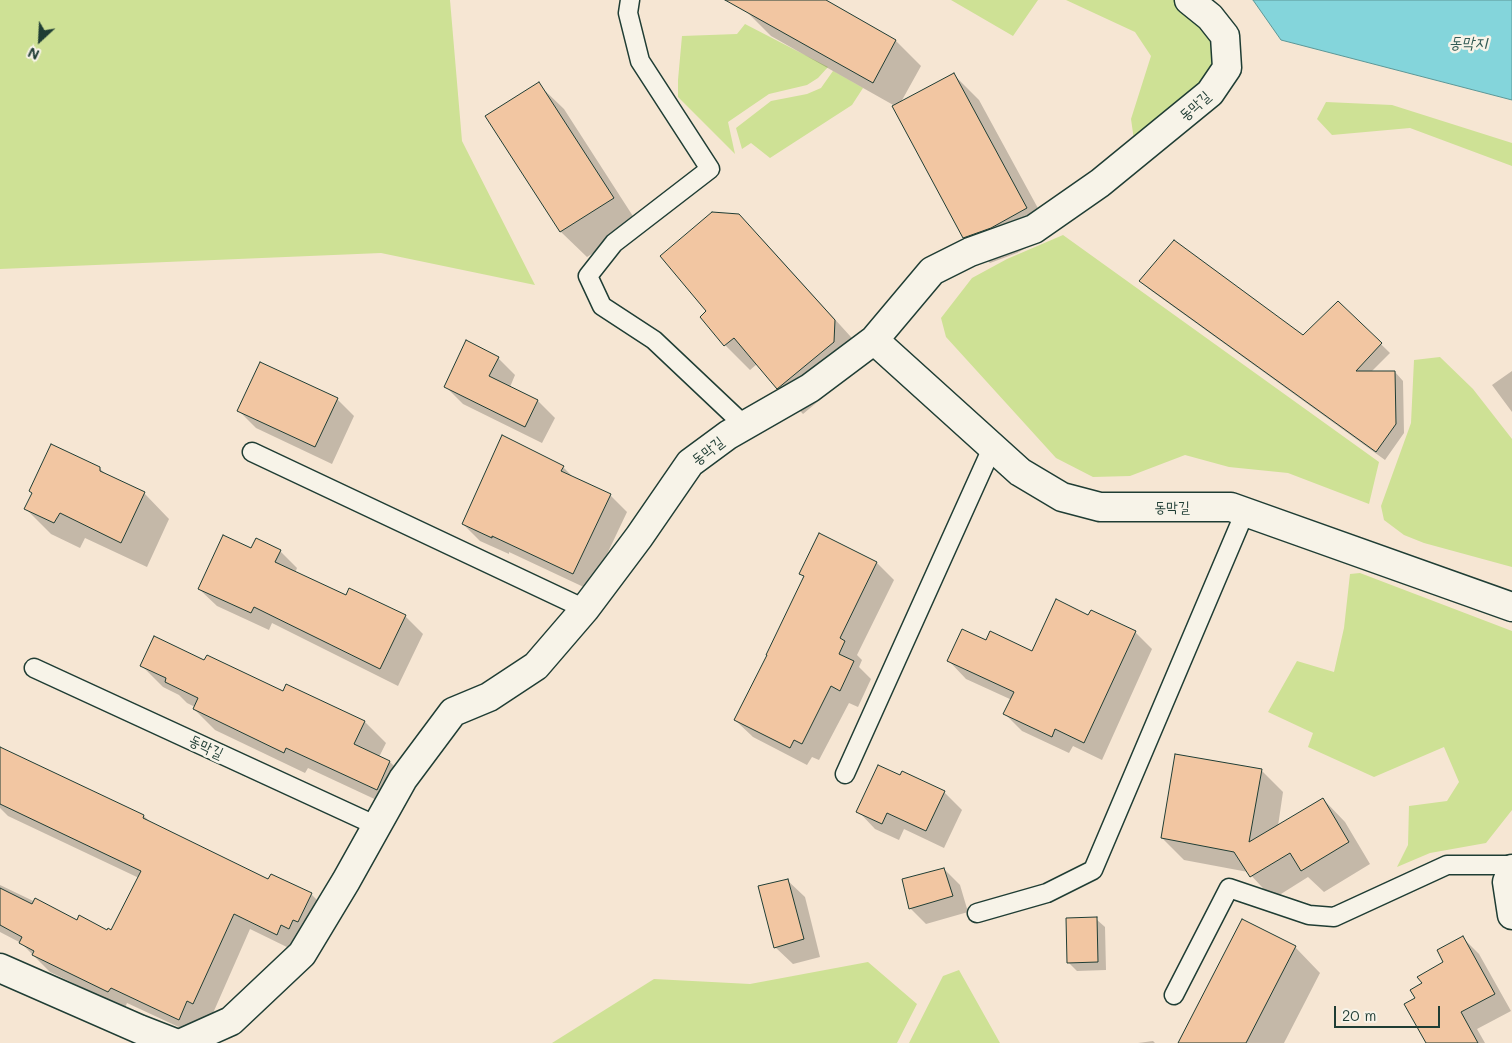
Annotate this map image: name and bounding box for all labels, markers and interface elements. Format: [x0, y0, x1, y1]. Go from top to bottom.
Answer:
north arrow [15, 15, 65, 65]
water label: 동막지 [1449, 33, 1487, 53]
text: N [25, 43, 42, 65]
street label: 동막길 [1176, 87, 1214, 125]
street label: 동막길 [688, 433, 728, 469]
street label: 동막길 [1154, 498, 1190, 516]
street label: 동막길 [186, 731, 226, 763]
scale bar [1337, 996, 1443, 1028]
text: 20 m [1342, 1005, 1376, 1025]

